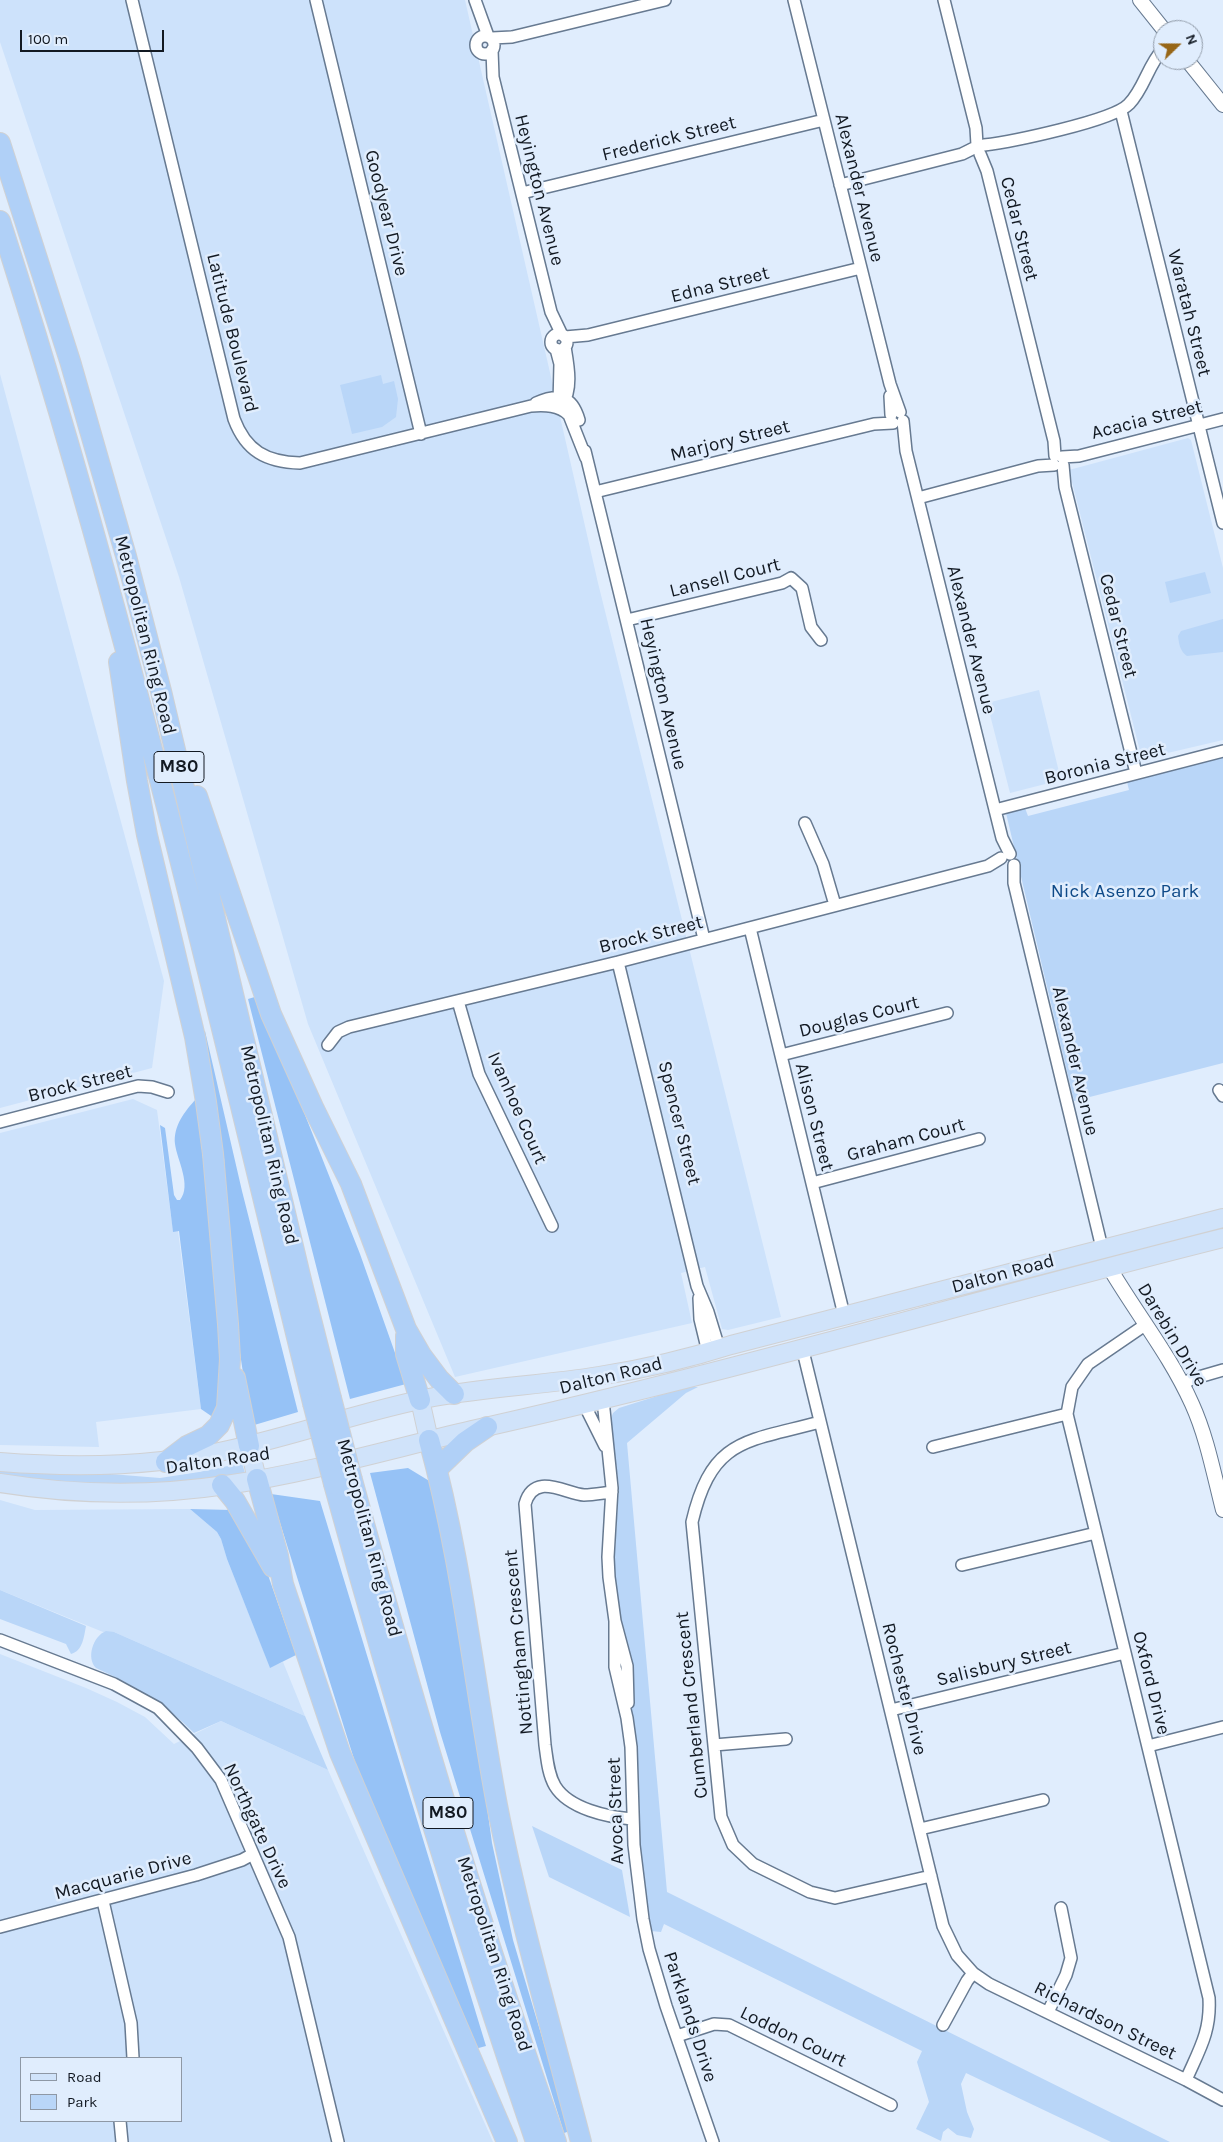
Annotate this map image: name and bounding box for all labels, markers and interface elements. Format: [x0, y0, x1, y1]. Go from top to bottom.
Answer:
scale bar [22, 20, 166, 52]
north arrow [1153, 20, 1203, 70]
text: 100 m [28, 30, 68, 48]
text: N [1182, 32, 1201, 47]
street label: Frederick Street [600, 111, 738, 167]
street label: Alexander Avenue [829, 111, 889, 265]
street label: Heyington Avenue [509, 112, 569, 268]
street label: Goodyear Drive [359, 148, 413, 278]
street label: Cedar Street [995, 174, 1043, 284]
street label: Waratah Street [1162, 247, 1216, 379]
street label: Latitude Boulevard [201, 251, 263, 415]
street label: Edna Street [668, 262, 772, 308]
street label: Acacia Street [1089, 395, 1205, 445]
street label: Marjory Street [668, 415, 792, 467]
street label: Metropolitan Ring Road [109, 533, 181, 737]
street label: Lansell Court [667, 553, 783, 603]
street label: Alexander Avenue [941, 563, 1001, 717]
street label: Cedar Street [1094, 571, 1142, 681]
street label: Heyington Avenue [634, 616, 692, 772]
street label: Boronia Street [1042, 738, 1168, 790]
road number: M80 [154, 752, 204, 782]
park label: Nick Asenzo Park [1051, 881, 1199, 903]
street label: Brock Street [597, 911, 705, 959]
street label: Alexander Avenue [1047, 984, 1103, 1138]
street label: Douglas Court [797, 991, 921, 1043]
street label: Metropolitan Ring Road [235, 1043, 303, 1247]
street label: Ivanhoe Court [482, 1048, 552, 1168]
street label: Spencer Street [653, 1059, 705, 1187]
street label: Brock Street [26, 1060, 134, 1108]
street label: Alison Street [790, 1061, 838, 1173]
street label: Graham Court [844, 1113, 968, 1167]
street label: Dalton Road [949, 1249, 1057, 1299]
street label: Darebin Drive [1132, 1279, 1212, 1391]
street label: Dalton Road [557, 1352, 665, 1400]
street label: Metropolitan Ring Road [332, 1437, 406, 1639]
street label: Dalton Road [164, 1442, 272, 1480]
street label: Nottingham Crescent [500, 1548, 538, 1736]
street label: Cumberland Crescent [671, 1610, 713, 1800]
street label: Rochester Drive [877, 1620, 931, 1758]
street label: Oxford Drive [1127, 1629, 1175, 1737]
street label: Salisbury Street [934, 1636, 1074, 1692]
street label: Avoca Street [603, 1757, 629, 1865]
street label: Northgate Drive [218, 1760, 296, 1892]
road number: M80 [423, 1798, 473, 1829]
street label: Macquarie Drive [52, 1847, 194, 1905]
street label: Metropolitan Ring Road [452, 1853, 536, 2055]
street label: Parklands Drive [658, 1949, 722, 2085]
street label: Richardson Street [1030, 1977, 1180, 2065]
street label: Loddon Court [736, 2001, 850, 2073]
legend [20, 2057, 182, 2122]
text: Road [67, 2068, 102, 2086]
text: Park [67, 2093, 97, 2111]

